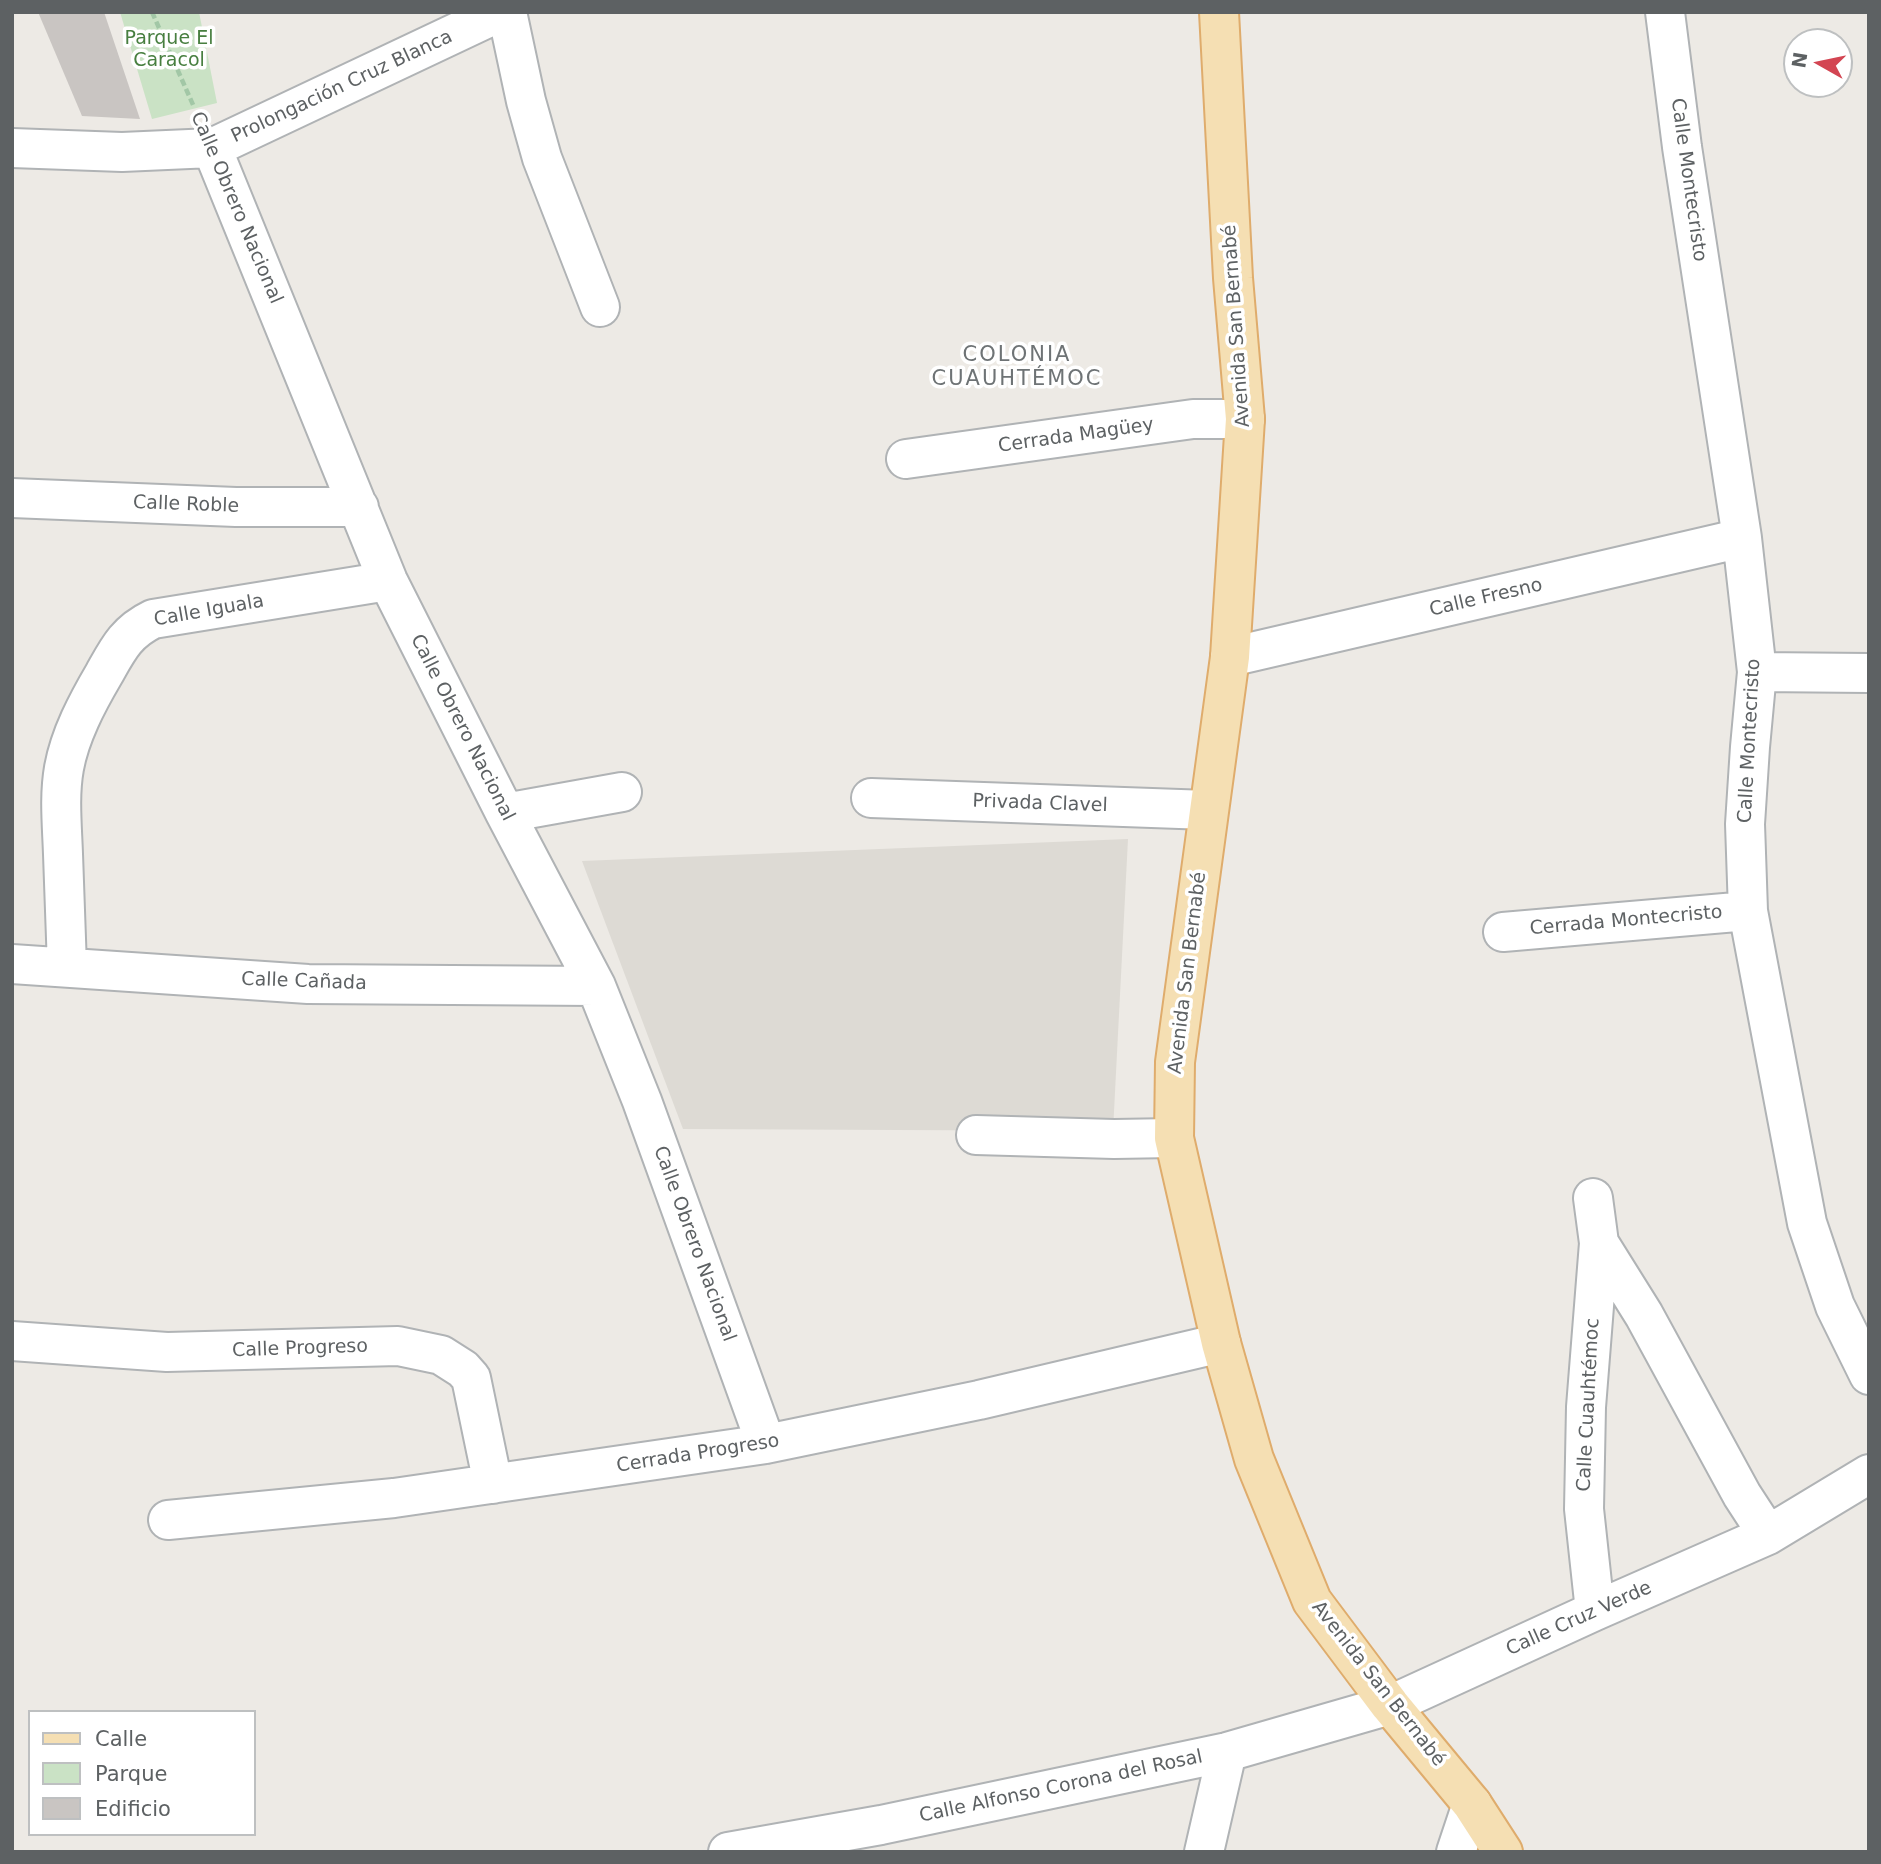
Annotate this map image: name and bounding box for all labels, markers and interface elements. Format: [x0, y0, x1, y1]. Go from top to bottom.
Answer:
street label: Prolongación Cruz Blanca [228, 26, 456, 148]
park label: Parque El Caracol [125, 28, 213, 72]
north arrow [1783, 28, 1853, 98]
text: N [1787, 50, 1811, 70]
street label: Calle Montecristo [1665, 97, 1711, 263]
street label: Calle Obrero Nacional [185, 108, 287, 308]
street label: Avenida San Bernabé [1219, 224, 1255, 428]
district label: COLONIA CUAUHTÉMOC [933, 343, 1101, 393]
street label: Cerrada Magüey [997, 414, 1155, 458]
street label: Calle Roble [133, 492, 239, 518]
street label: Calle Fresno [1427, 574, 1545, 622]
street label: Calle Iguala [152, 590, 266, 632]
street label: Calle Obrero Nacional [405, 631, 519, 825]
street label: Calle Montecristo [1734, 658, 1766, 824]
street label: Privada Clavel [972, 790, 1108, 818]
street label: Avenida San Bernabé [1164, 871, 1212, 1075]
street label: Cerrada Montecristo [1529, 901, 1723, 941]
street label: Calle Cañada [241, 968, 367, 996]
street label: Calle Obrero Nacional [648, 1143, 740, 1345]
street label: Calle Cuauhtémoc [1573, 1318, 1605, 1492]
street label: Calle Progreso [232, 1335, 368, 1363]
street label: Cerrada Progreso [615, 1430, 781, 1478]
street label: Calle Cruz Verde [1503, 1577, 1655, 1661]
street label: Avenida San Bernabé [1306, 1597, 1450, 1771]
legend [28, 1710, 256, 1836]
text: Calle [95, 1727, 147, 1751]
street label: Calle Alfonso Corona del Rosal [917, 1746, 1205, 1828]
text: Parque [95, 1762, 167, 1786]
text: Edificio [95, 1797, 171, 1821]

